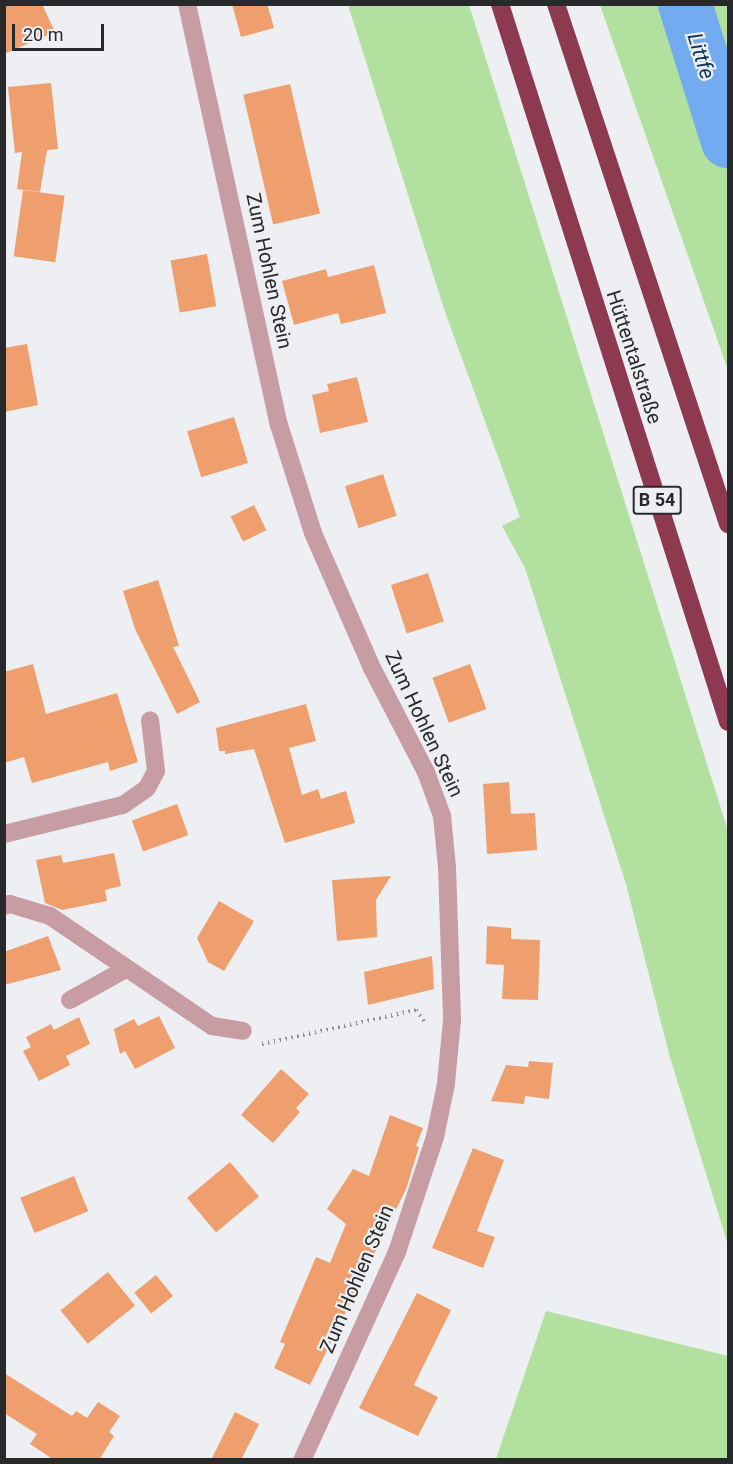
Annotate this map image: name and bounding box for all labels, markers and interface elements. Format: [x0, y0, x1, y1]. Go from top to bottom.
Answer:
scale bar [15, 12, 106, 50]
text: 20 m [23, 24, 63, 45]
water label: Littfe [682, 30, 720, 82]
street label: Zum Hohlen Stein [241, 191, 297, 351]
street label: Hüttentalstraße [601, 287, 667, 427]
road number: B 54 [632, 485, 682, 515]
street label: Zum Hohlen Stein [380, 647, 468, 801]
street label: Zum Hohlen Stein [315, 1201, 399, 1357]

